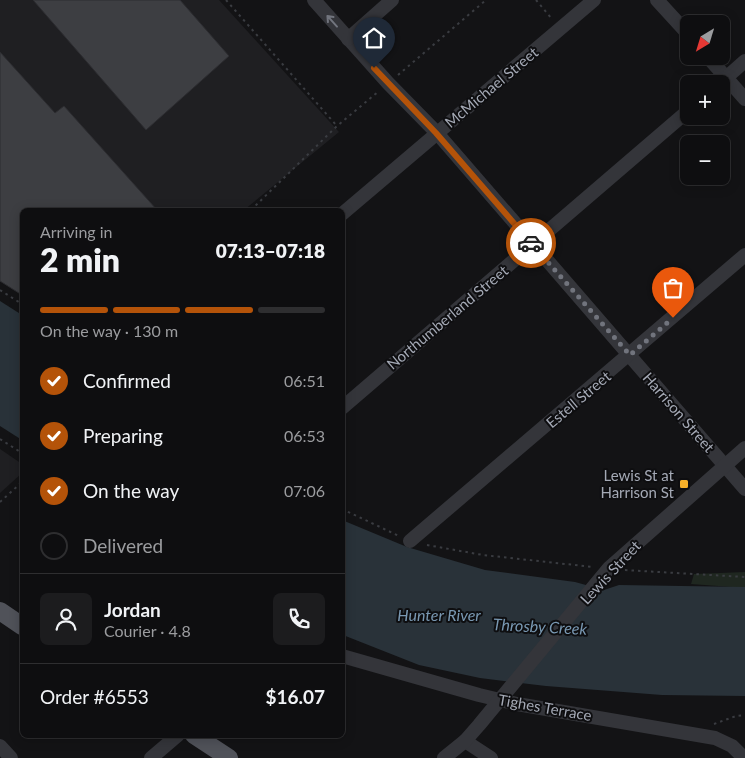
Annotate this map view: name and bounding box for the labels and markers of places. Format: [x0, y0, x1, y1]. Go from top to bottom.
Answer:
pin [353, 17, 395, 68]
pin [652, 267, 694, 318]
place label: Lewis St at Harrison St [600, 466, 675, 501]
marker: Lewis St at Harrison St [678, 478, 690, 490]

